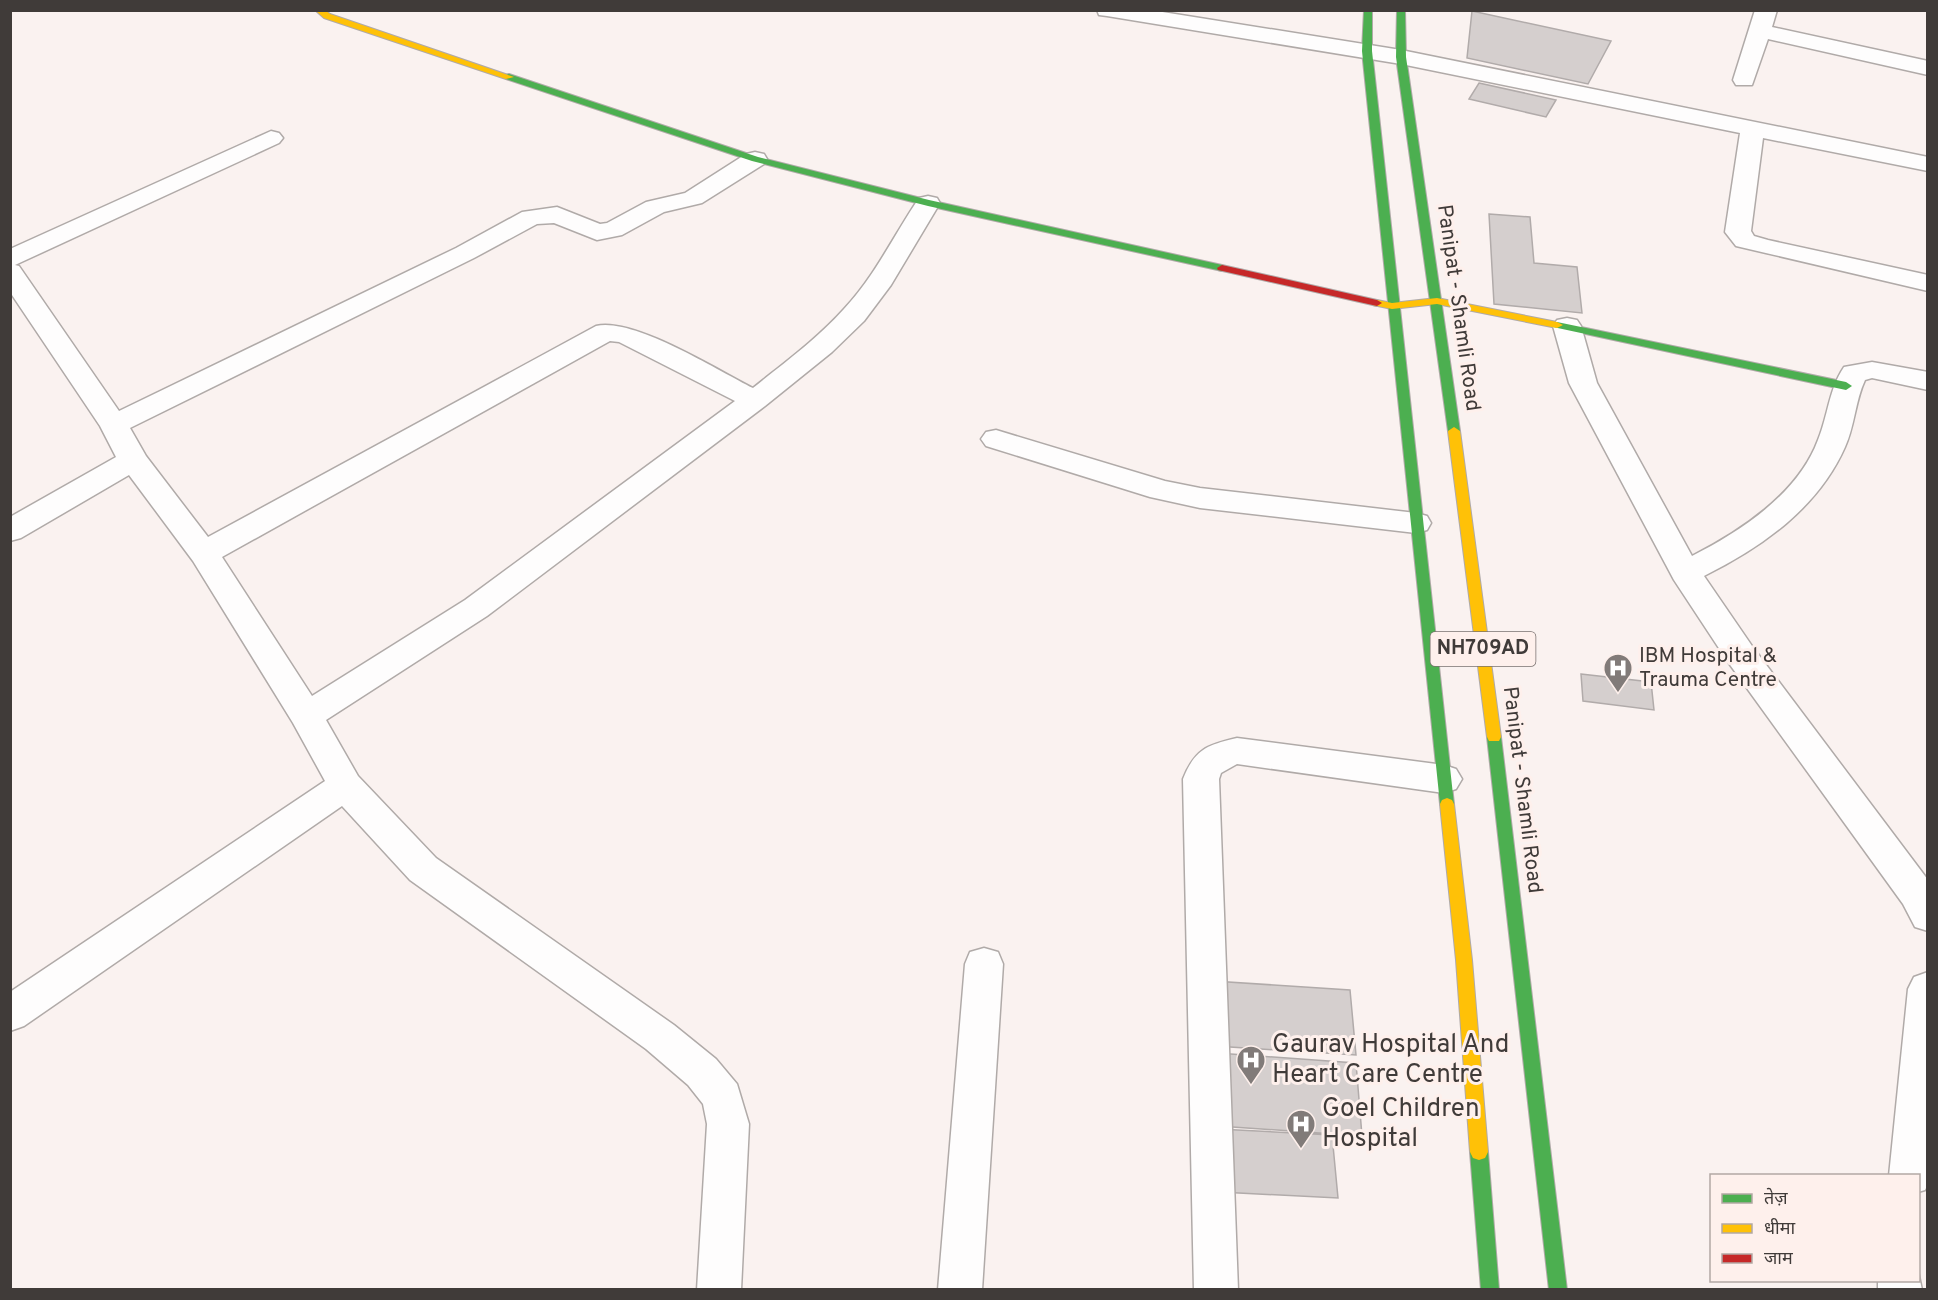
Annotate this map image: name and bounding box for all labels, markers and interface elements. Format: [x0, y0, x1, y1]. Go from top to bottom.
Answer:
street label: Panipat - Shamli Road [1430, 203, 1486, 413]
road number: NH709AD [1430, 632, 1536, 666]
place label: IBM Hospital & Trauma Centre [1639, 643, 1777, 694]
hospital icon: IBM Hospital & Trauma Centre [1602, 652, 1634, 694]
street label: Panipat - Shamli Road [1496, 685, 1548, 895]
place label: Gaurav Hospital And Heart Care Centre [1272, 1029, 1509, 1092]
hospital icon: Gaurav Hospital And Heart Care Centre [1235, 1044, 1267, 1086]
place label: Goel Children Hospital [1322, 1093, 1480, 1156]
hospital icon: Goel Children Hospital [1285, 1108, 1317, 1150]
legend [1710, 1174, 1920, 1282]
text: तेज़ [1764, 1187, 1788, 1211]
text: धीमा [1764, 1218, 1795, 1241]
text: जाम [1764, 1248, 1794, 1271]

